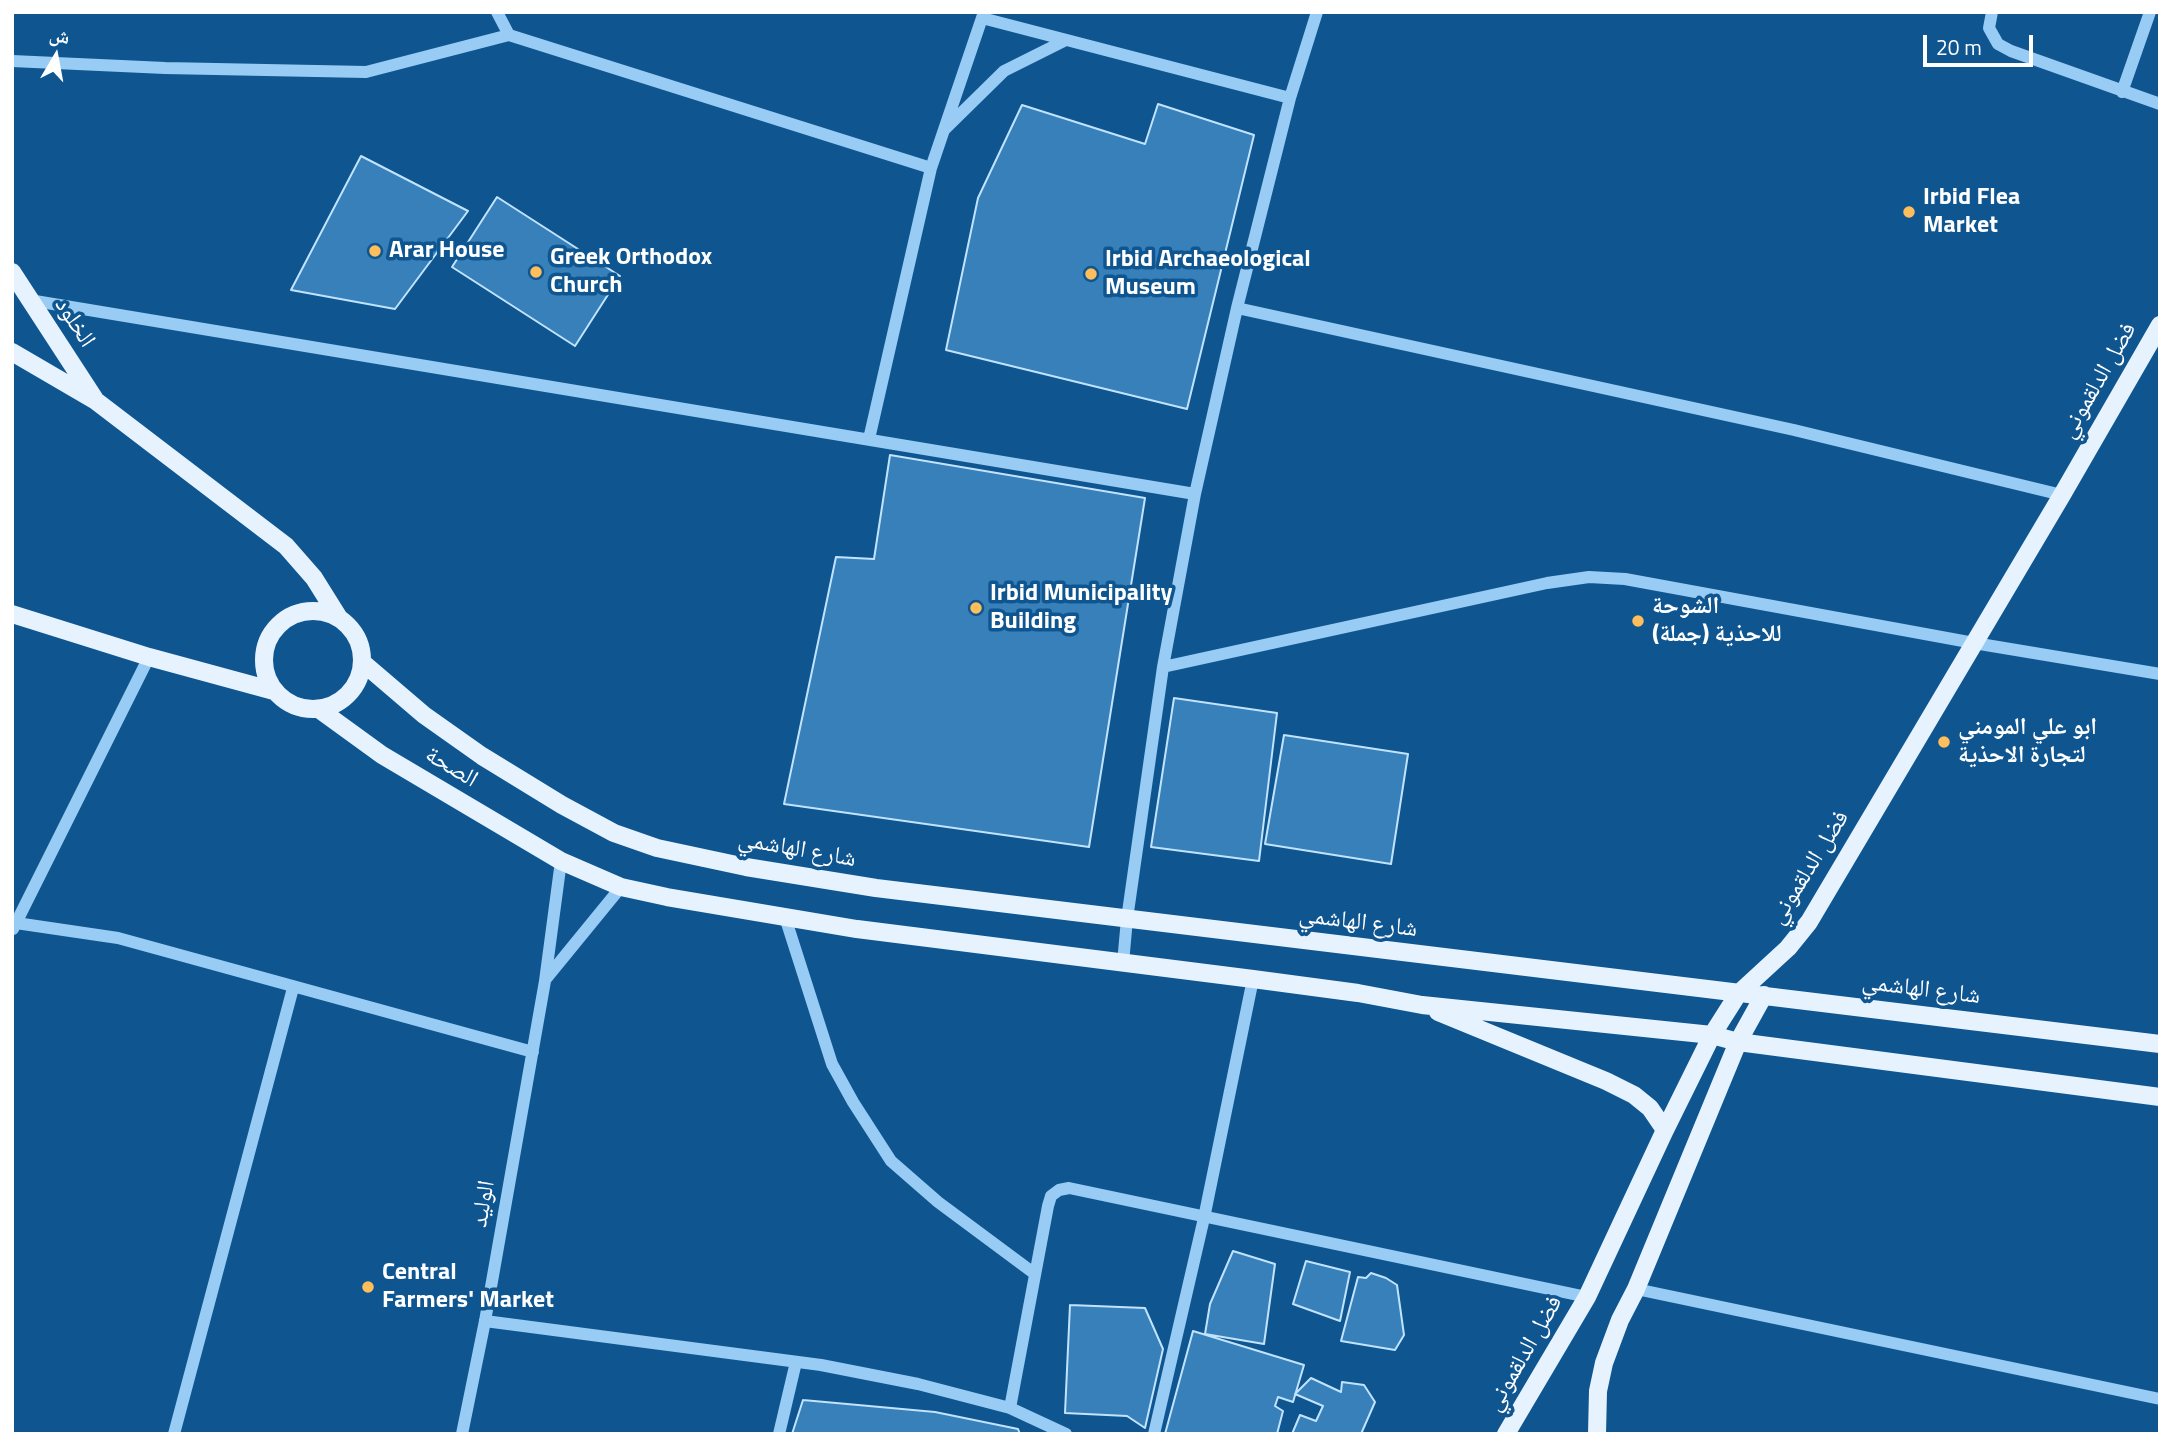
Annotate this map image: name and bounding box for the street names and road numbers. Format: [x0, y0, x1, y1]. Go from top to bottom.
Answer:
street label: الخلود [47, 293, 101, 353]
street label: فضل الدلقموني [2054, 318, 2144, 444]
street label: الصحة [419, 741, 483, 795]
street label: فضل الدلقموني [1764, 806, 1856, 930]
street label: شارع الهاشمي [736, 825, 858, 875]
street label: شارع الهاشمي [1297, 901, 1419, 945]
street label: شارع الهاشمي [1860, 968, 1982, 1012]
street label: الوليد [466, 1178, 502, 1230]
street label: فضل الدلقموني [1480, 1291, 1570, 1417]

